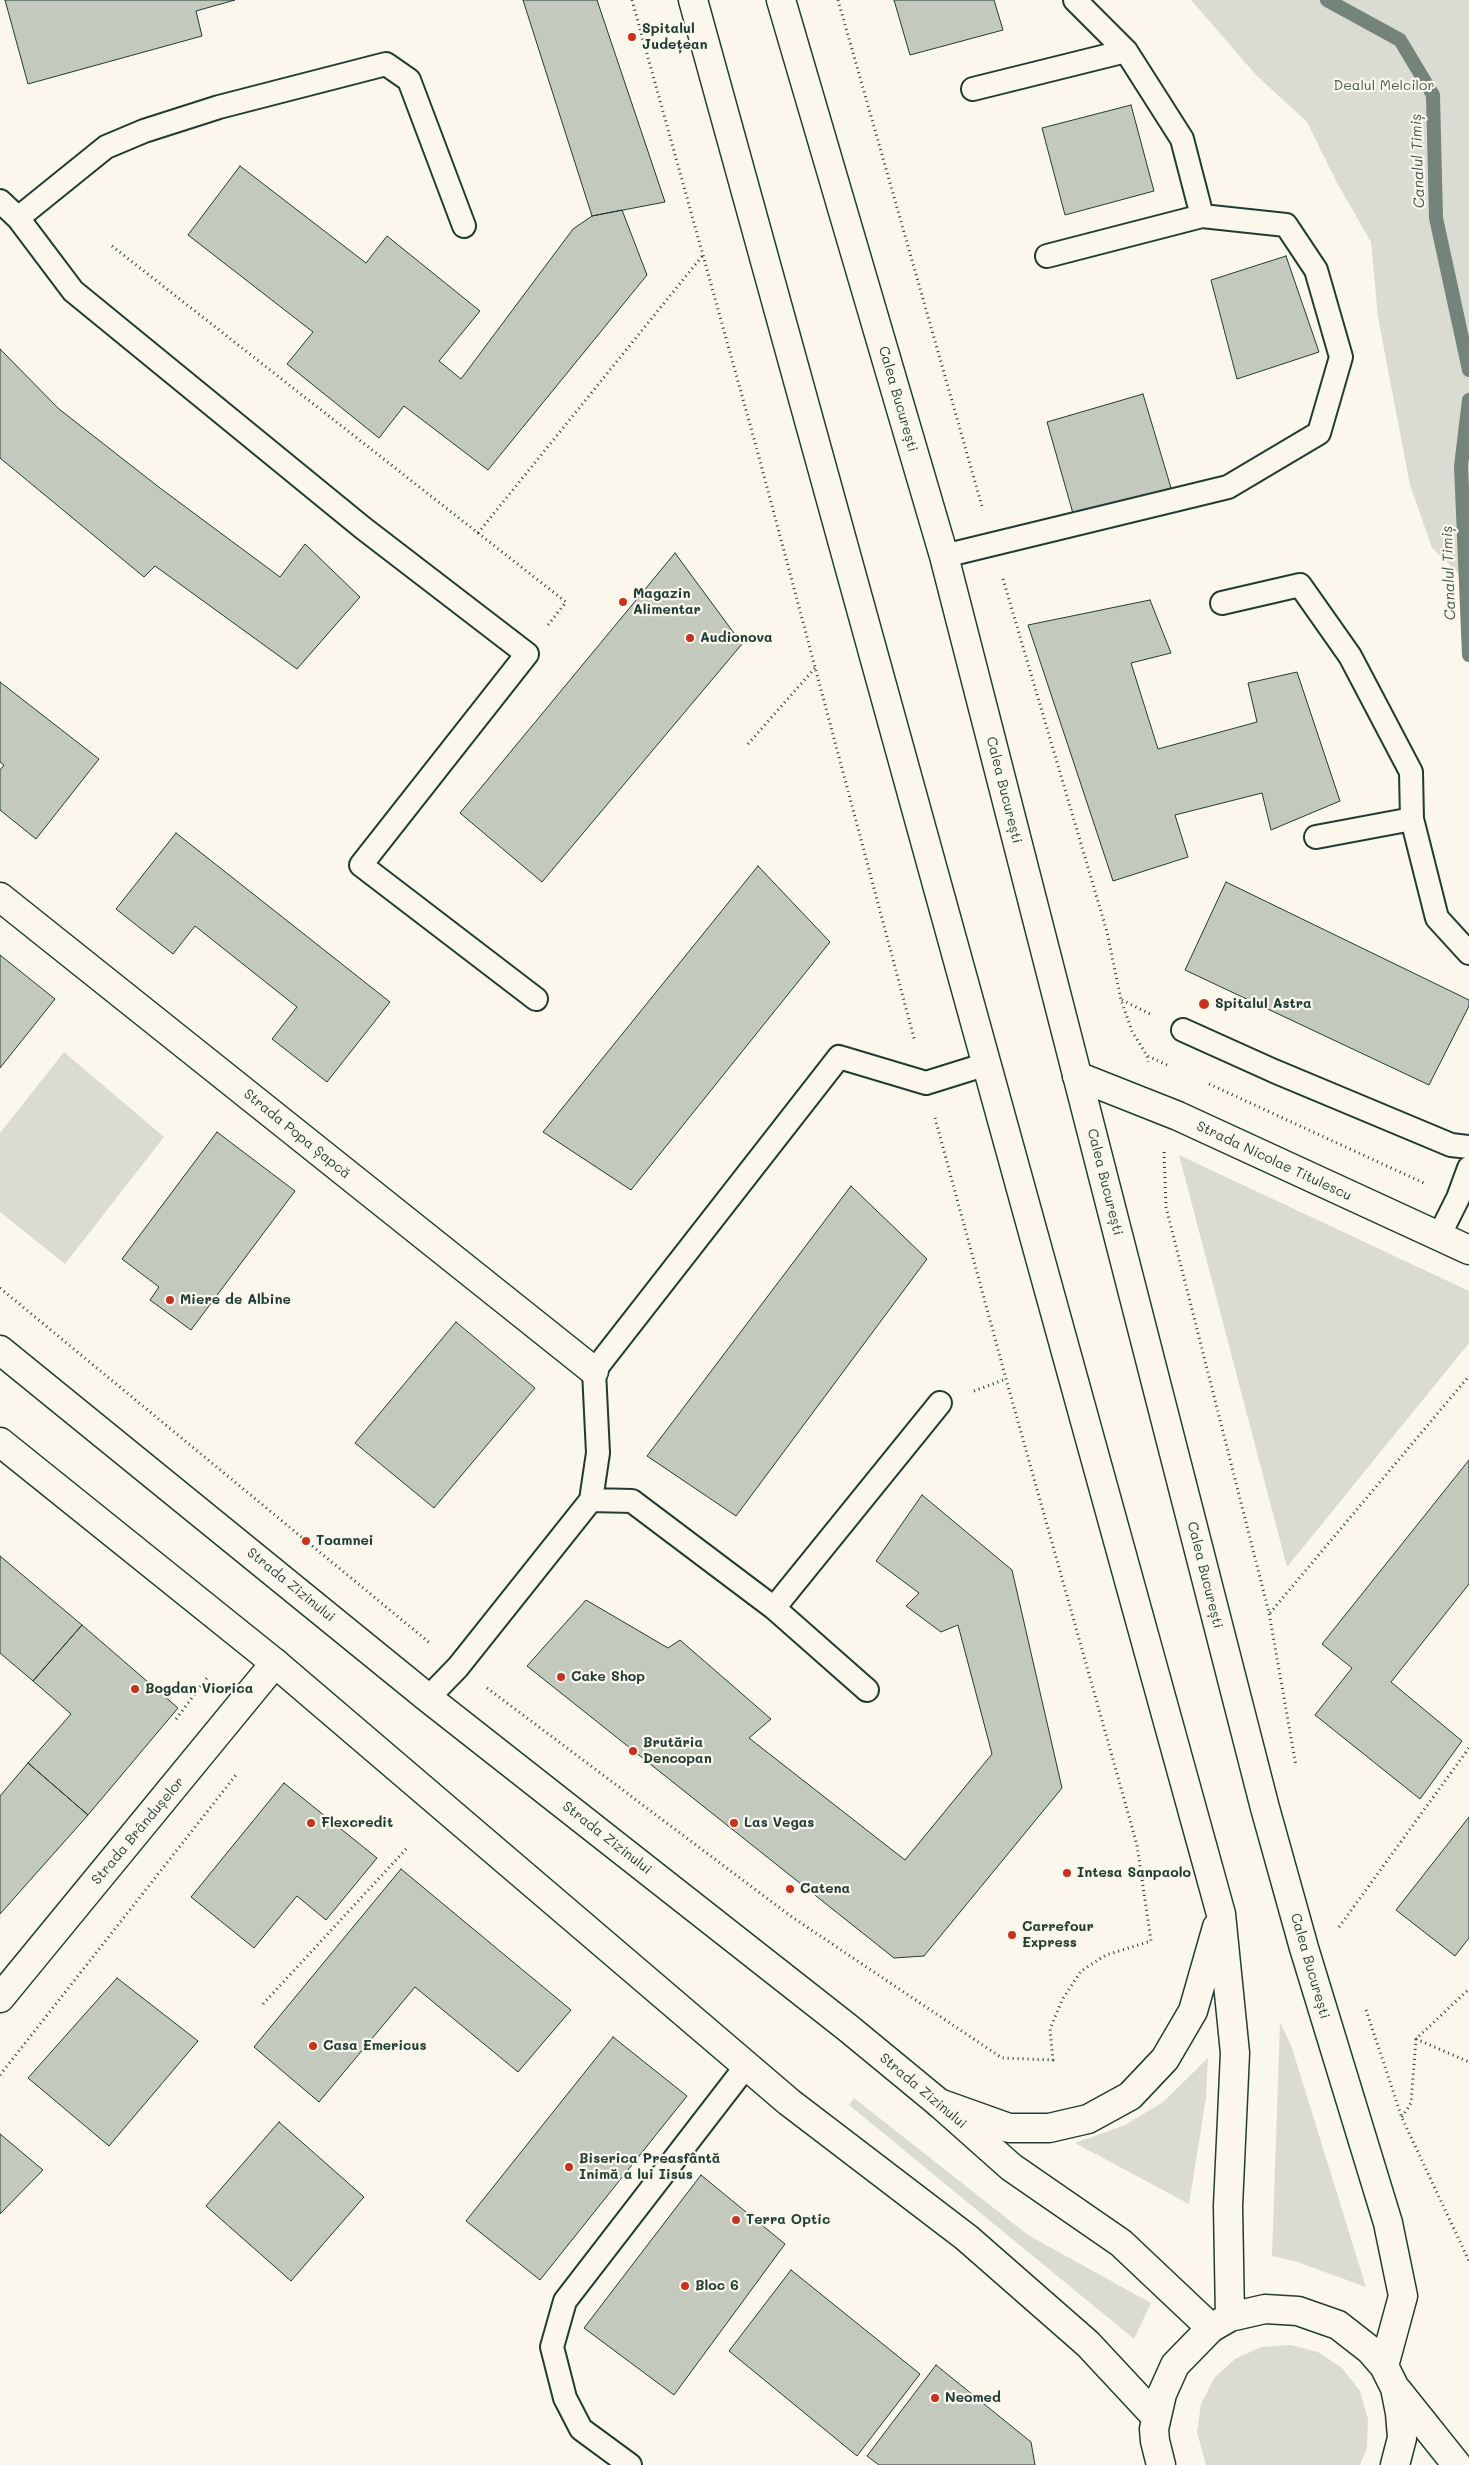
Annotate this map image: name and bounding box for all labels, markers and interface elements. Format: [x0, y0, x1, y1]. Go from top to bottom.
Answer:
place label: Spitalul Județean [642, 21, 708, 54]
marker: Spitalul Județean [626, 31, 638, 43]
park label: Dealul Melcilor [1334, 78, 1434, 94]
water label: Canalul Timiș [1407, 113, 1429, 209]
street label: Calea București [875, 344, 921, 454]
water label: Canalul Timiș [1438, 525, 1460, 621]
place label: Magazin Alimentar [633, 586, 701, 618]
marker: Magazin Alimentar [617, 596, 629, 608]
place label: Audionova [700, 630, 773, 646]
marker: Audionova [684, 632, 696, 644]
street label: Calea București [983, 735, 1025, 845]
place label: Spitalul Astra [1215, 996, 1312, 1012]
marker: Spitalul Astra [1197, 997, 1211, 1011]
street label: Strada Popa Șapcă [240, 1086, 354, 1182]
street label: Strada Nicolae Titulescu [1194, 1118, 1354, 1204]
street label: Calea București [1084, 1127, 1126, 1237]
place label: Miere de Albine [180, 1292, 291, 1308]
marker: Miere de Albine [164, 1294, 176, 1306]
street label: Calea București [1184, 1520, 1226, 1630]
place label: Toamnei [316, 1533, 374, 1549]
marker: Toamnei [300, 1535, 312, 1547]
street label: Strada Zizinului [244, 1544, 338, 1626]
place label: Cake Shop [571, 1669, 645, 1685]
marker: Cake Shop [555, 1671, 567, 1683]
place label: Bogdan Viorica [145, 1681, 253, 1697]
marker: Bogdan Viorica [129, 1683, 141, 1695]
place label: Brutăria Dencopan [643, 1735, 712, 1768]
marker: Brutăria Dencopan [627, 1745, 639, 1757]
street label: Strada Brândușelor [88, 1774, 188, 1888]
street label: Strada Zizinului [559, 1798, 655, 1878]
place label: Flexcredit [321, 1815, 393, 1831]
place label: Las Vegas [744, 1815, 814, 1831]
marker: Flexcredit [305, 1817, 317, 1829]
marker: Las Vegas [728, 1817, 740, 1829]
place label: Intesa Sanpaolo [1077, 1865, 1191, 1881]
marker: Intesa Sanpaolo [1061, 1867, 1073, 1879]
place label: Catena [800, 1881, 850, 1897]
marker: Catena [784, 1883, 796, 1895]
street label: Calea București [1287, 1911, 1333, 2021]
place label: Carrefour Express [1022, 1919, 1094, 1951]
marker: Carrefour Express [1006, 1929, 1018, 1941]
place label: Casa Emericus [323, 2038, 427, 2054]
marker: Casa Emericus [307, 2040, 319, 2052]
street label: Strada Zizinului [876, 2050, 970, 2132]
place label: Biserica Preasfântă Inimă a lui Iisus [579, 2151, 720, 2184]
marker: Biserica Preasfântă Inimă a lui Iisus [563, 2161, 575, 2173]
place label: Terra Optic [746, 2212, 830, 2228]
marker: Terra Optic [730, 2214, 742, 2226]
place label: Bloc 6 [695, 2278, 739, 2294]
marker: Bloc 6 [679, 2280, 691, 2292]
place label: Neomed [945, 2390, 1001, 2406]
marker: Neomed [929, 2392, 941, 2404]

